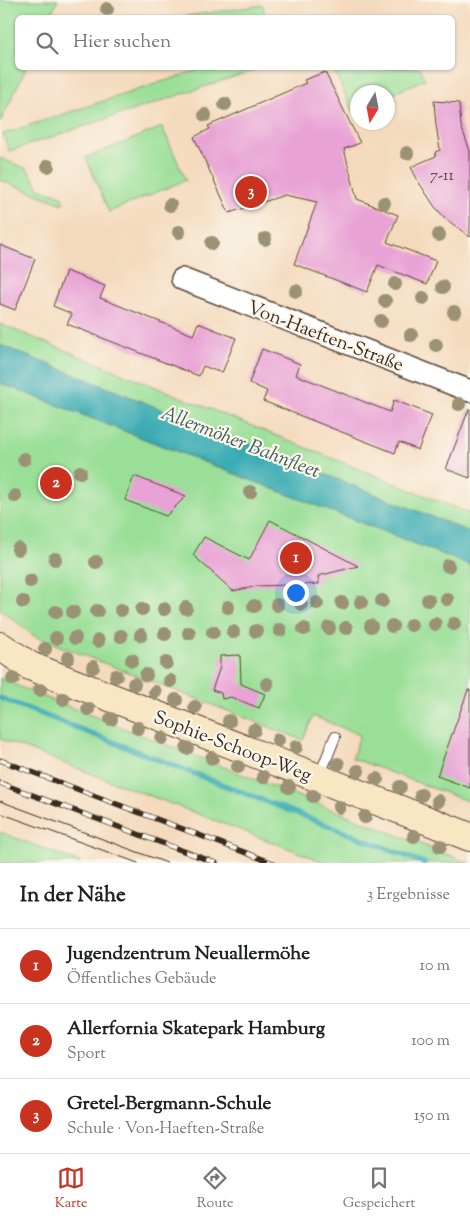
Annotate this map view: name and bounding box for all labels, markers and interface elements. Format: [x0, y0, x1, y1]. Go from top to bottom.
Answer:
search box [15, 15, 455, 70]
icon: search [33, 29, 61, 57]
text: Hier suchen [73, 29, 171, 56]
north arrow [350, 85, 395, 130]
house number: 7-11 [430, 165, 454, 188]
pin: 3 [235, 173, 267, 211]
street label: Von-Haeften-Straße [243, 295, 407, 380]
water label: Allermöher Bahnfleet [156, 400, 324, 487]
pin: 2 [40, 464, 72, 502]
pin: 1 [280, 539, 312, 577]
your location [283, 580, 309, 606]
street label: Sophie-Schoop-Weg [149, 705, 315, 790]
text: In der Nähe [20, 881, 126, 911]
text: 3 Ergebnisse [367, 884, 450, 907]
text: Jugendzentrum Neuallermöhe [67, 941, 310, 968]
text: 1 [33, 955, 39, 978]
text: 10 m [420, 955, 450, 978]
text: Öffentliches Gebäude [67, 968, 217, 991]
text: Allerfornia Skatepark Hamburg [67, 1016, 325, 1043]
text: 2 [32, 1030, 40, 1053]
text: 100 m [411, 1030, 450, 1053]
text: Sport [67, 1043, 106, 1066]
text: Gretel-Bergmann-Schule [67, 1091, 271, 1118]
text: 3 [33, 1105, 39, 1128]
text: 150 m [414, 1105, 450, 1128]
text: Schule · Von-Haeften-Straße [67, 1118, 264, 1141]
tab: Karte [55, 1164, 88, 1214]
tab: Route [197, 1164, 234, 1214]
tab: Gespeichert [343, 1164, 415, 1214]

